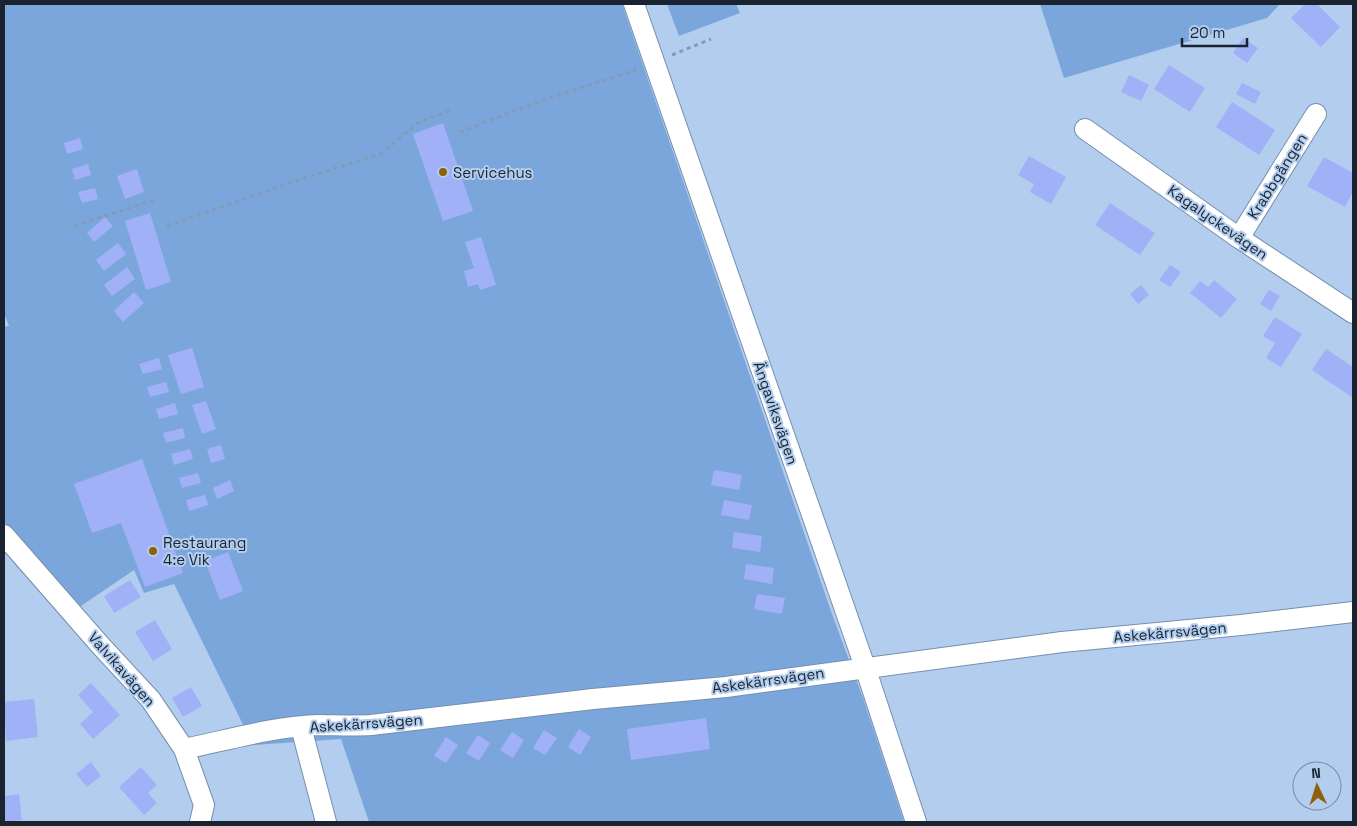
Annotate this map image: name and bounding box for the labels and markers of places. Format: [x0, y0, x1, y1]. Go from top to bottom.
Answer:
place label: Servicehus [453, 163, 533, 182]
marker: Servicehus [437, 166, 449, 178]
place label: Restaurang 4:e Vik [163, 533, 246, 569]
marker: Restaurang 4:e Vik [147, 545, 159, 557]

